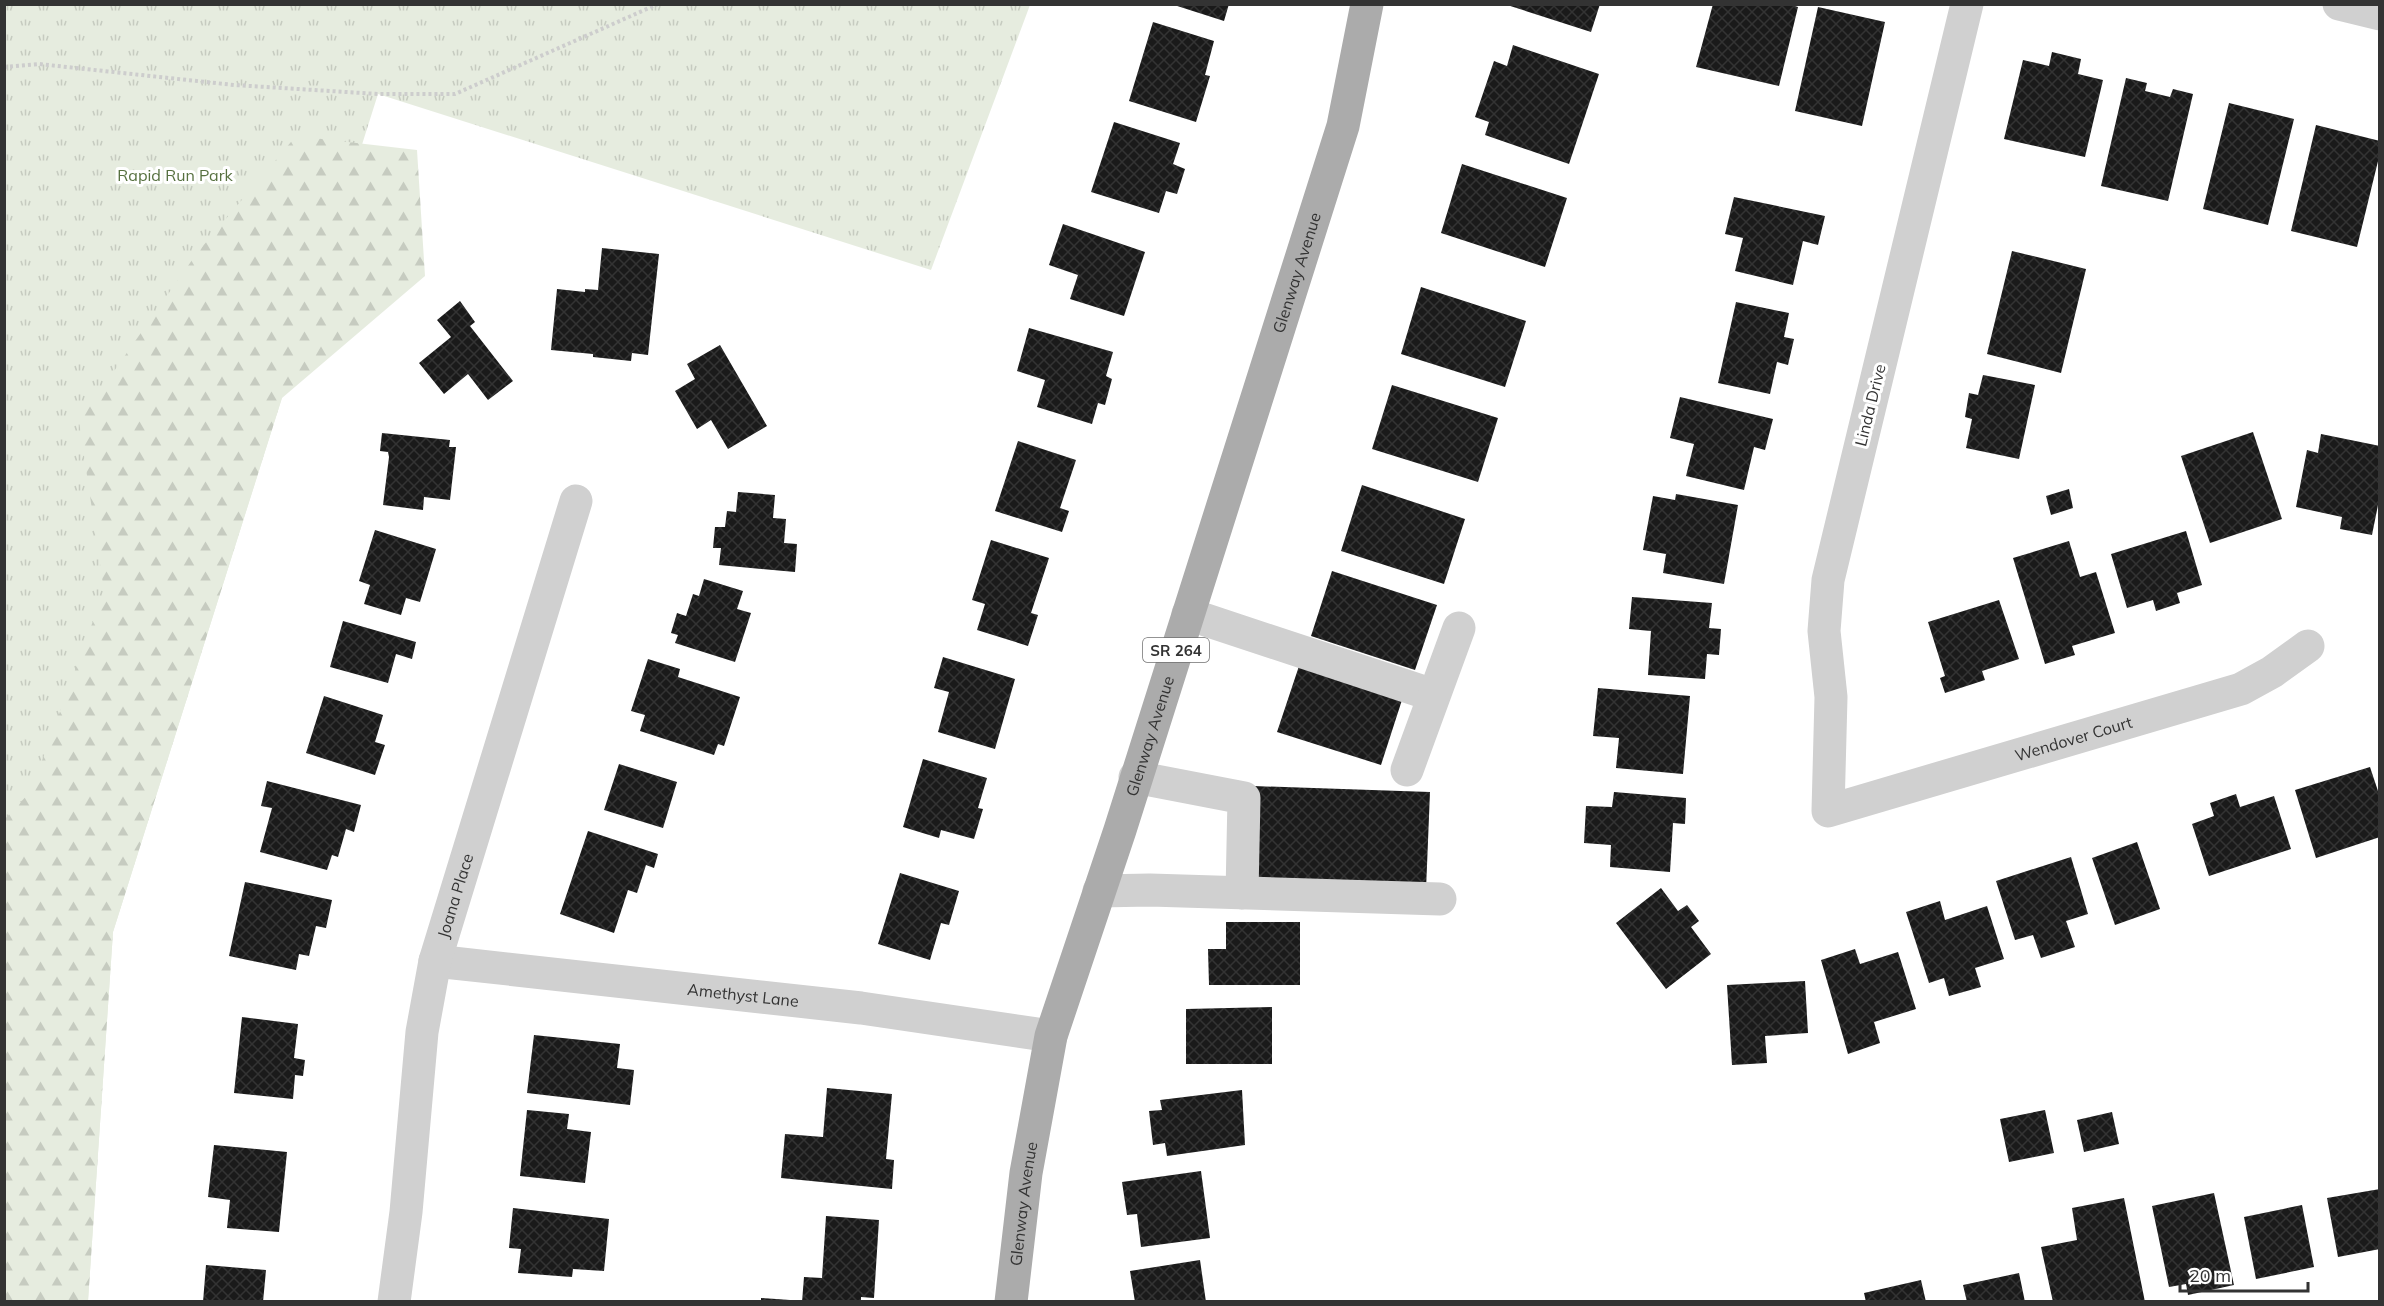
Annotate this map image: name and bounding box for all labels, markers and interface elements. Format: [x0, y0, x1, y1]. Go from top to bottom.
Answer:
park label: Rapid Run Park [117, 165, 233, 185]
street label: Glenway Avenue [1268, 210, 1325, 335]
street label: Linda Drive [1850, 362, 1890, 448]
road number: SR 264 [1143, 638, 1209, 662]
street label: Glenway Avenue [1121, 673, 1178, 799]
street label: Wendover Court [2012, 712, 2135, 765]
street label: Joana Place [433, 851, 477, 940]
street label: Amethyst Lane [686, 979, 800, 1011]
street label: Glenway Avenue [1005, 1140, 1042, 1267]
scale bar [2180, 1255, 2308, 1293]
text: 20 m [2189, 1264, 2231, 1287]

